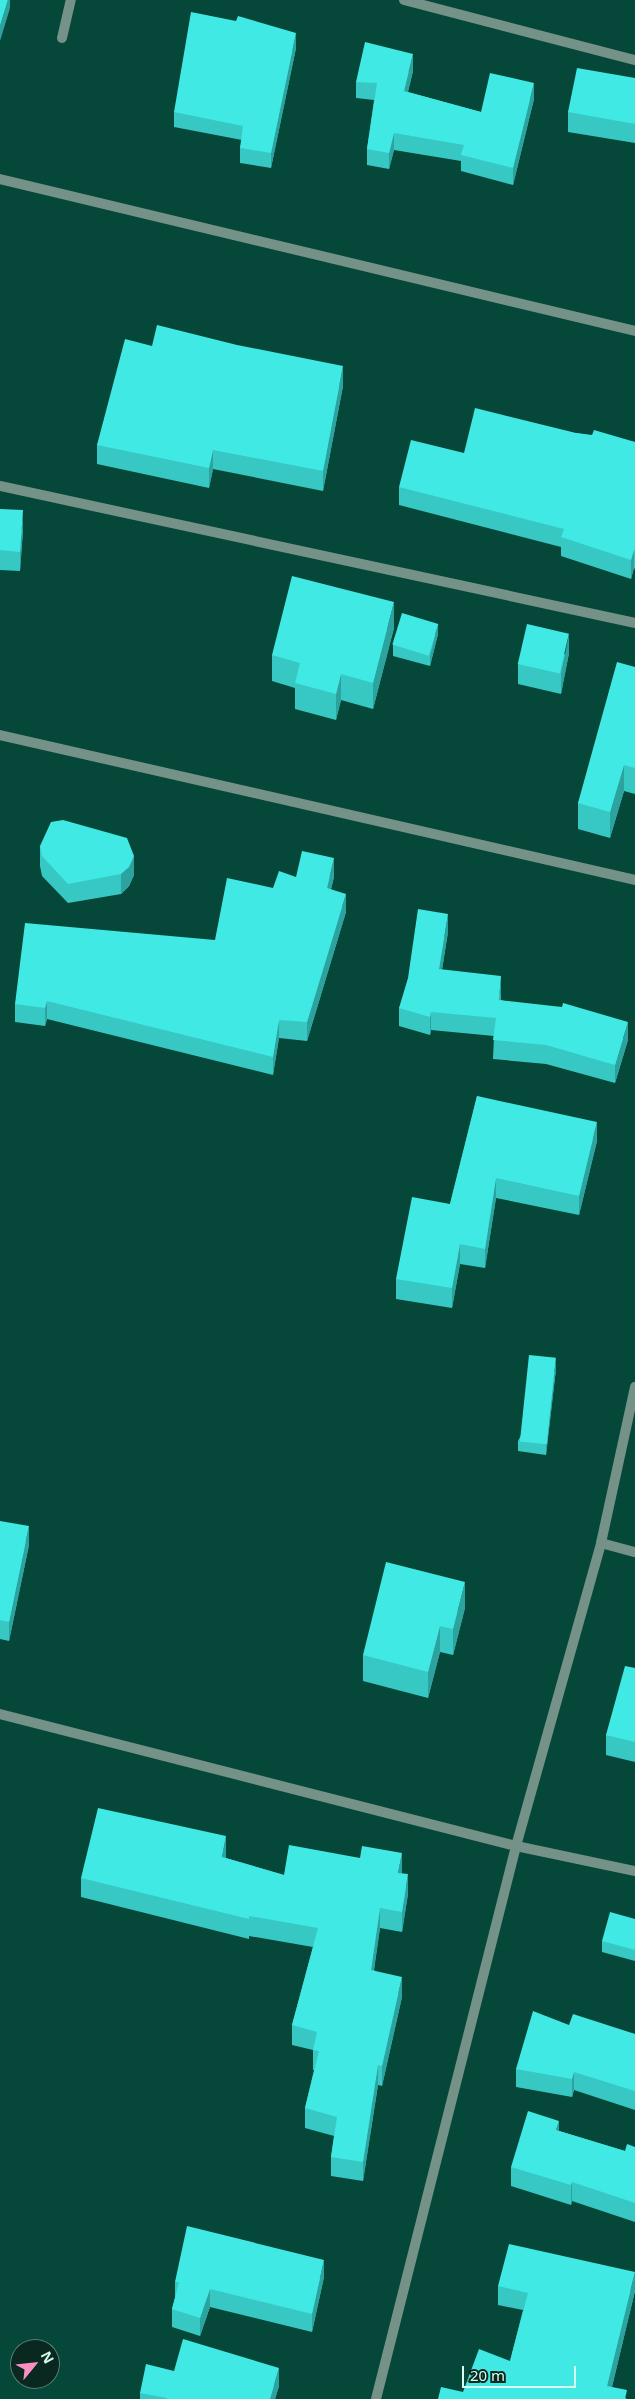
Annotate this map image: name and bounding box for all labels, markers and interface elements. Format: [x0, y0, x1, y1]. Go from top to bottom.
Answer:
north arrow [10, 2339, 60, 2389]
text: N [37, 2348, 59, 2367]
scale bar [465, 2356, 579, 2388]
text: 20 m [470, 2365, 505, 2385]

